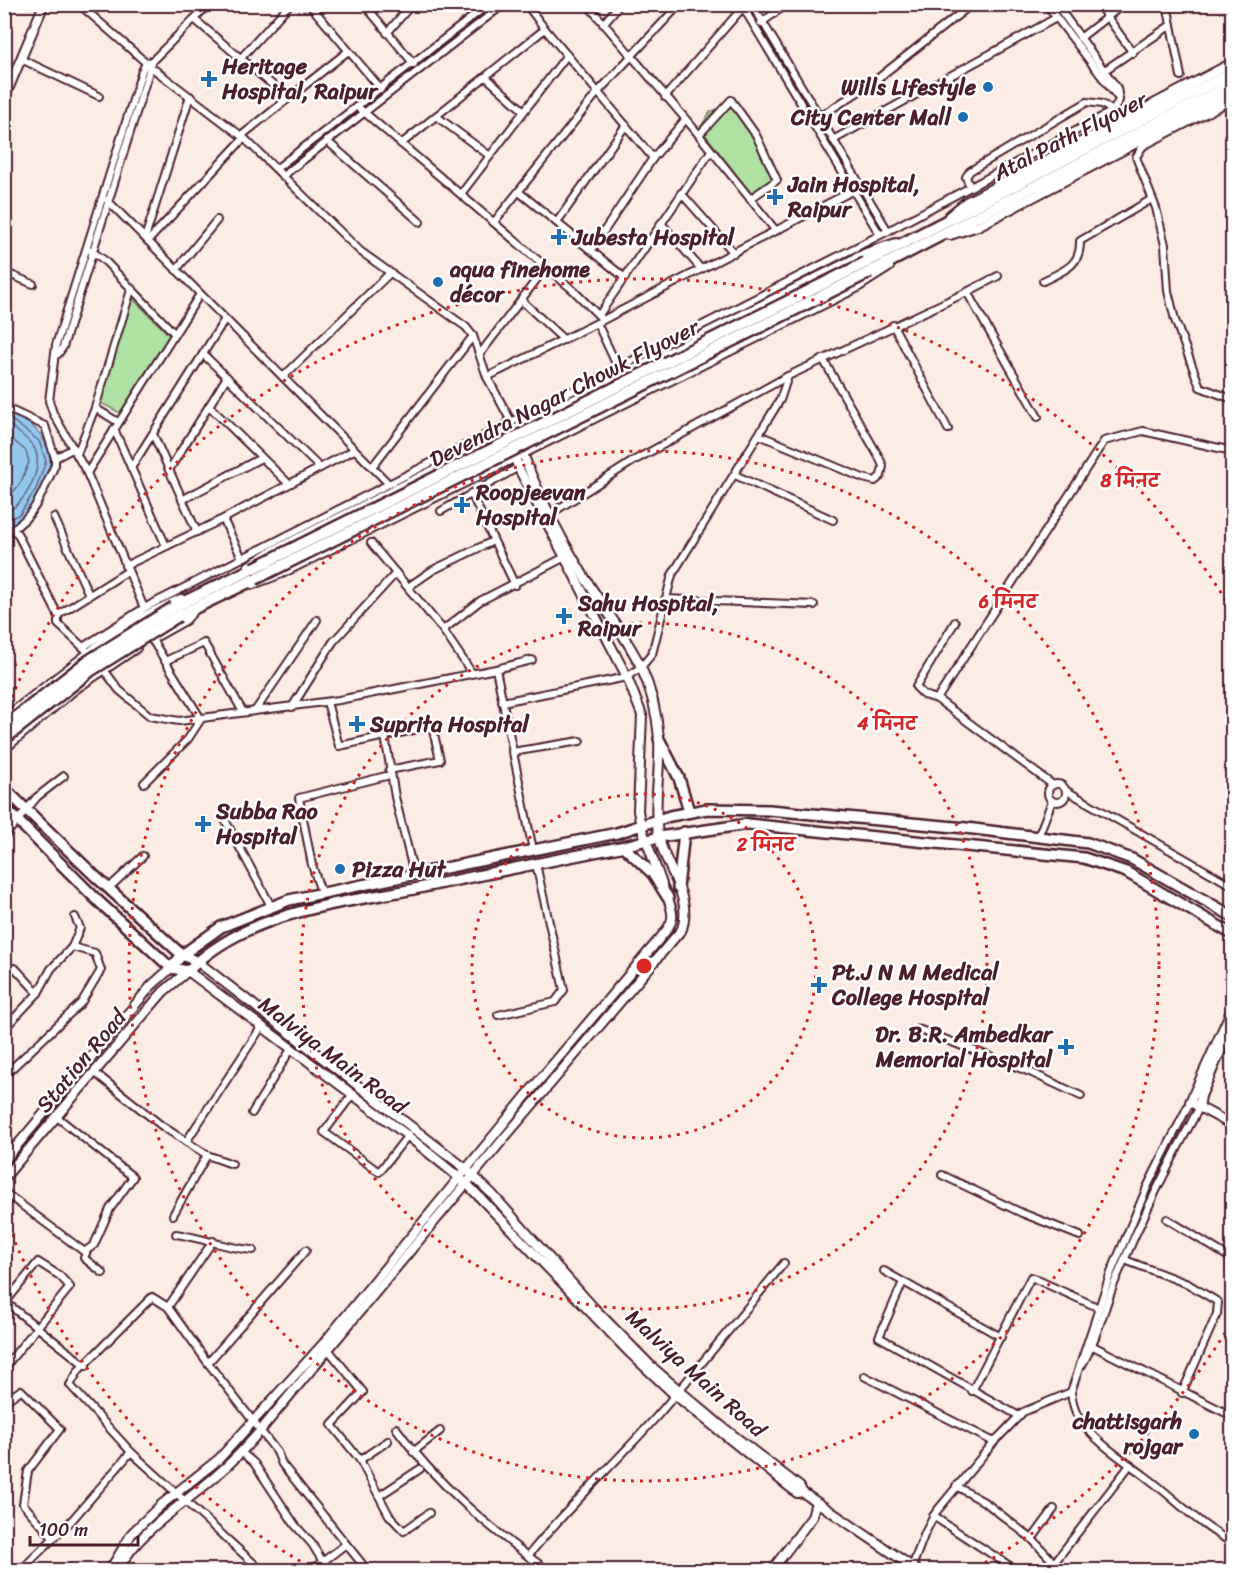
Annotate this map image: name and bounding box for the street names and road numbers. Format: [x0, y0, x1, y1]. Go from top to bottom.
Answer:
street label: Atal Path Flyover [985, 79, 1156, 192]
street label: Devendra Nagar Chowk Flyover [422, 307, 708, 478]
street label: Malviya Main Road [250, 986, 417, 1125]
street label: Station Road [26, 999, 137, 1122]
street label: Malviya Main Road [616, 1299, 777, 1448]

